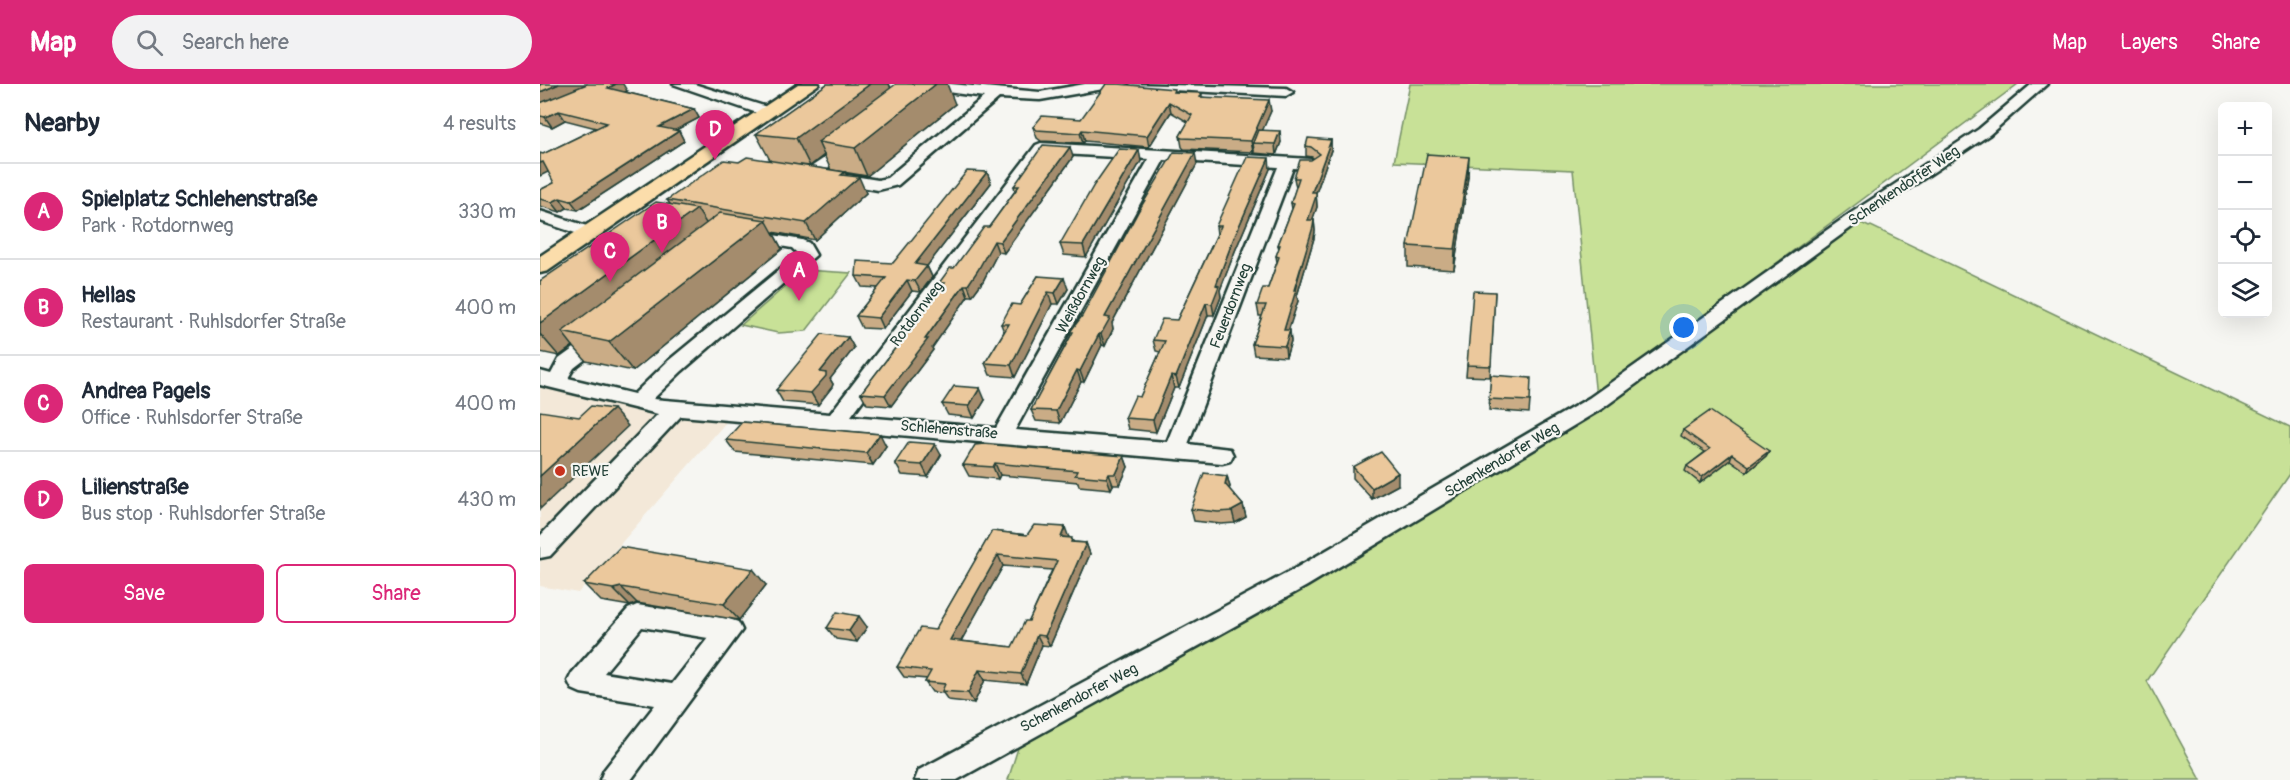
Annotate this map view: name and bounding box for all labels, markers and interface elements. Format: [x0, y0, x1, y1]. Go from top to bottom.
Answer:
search box [112, 15, 532, 69]
text: Map [30, 25, 76, 60]
icon: search [133, 26, 166, 59]
text: Search here [181, 28, 289, 56]
text: Map [2052, 29, 2087, 56]
text: Layers [2120, 29, 2178, 56]
text: Share [2211, 29, 2260, 56]
map controls [2218, 102, 2272, 318]
button: + [2218, 102, 2272, 156]
text: Nearby [24, 107, 100, 139]
pin: D [696, 110, 735, 160]
text: 4 results [443, 111, 516, 136]
street label: Schenkendorfer Weg [1845, 142, 1963, 230]
button: − [2218, 156, 2272, 210]
text: Spielplatz Schlehenstraße [81, 185, 317, 213]
text: A [37, 199, 50, 224]
text: 330 m [458, 199, 516, 224]
pin: B [642, 204, 682, 253]
button: locate [2218, 210, 2272, 264]
text: Park · Rotdornweg [81, 213, 234, 238]
pin: C [590, 232, 630, 282]
pin: A [780, 252, 818, 301]
street label: Weißdornweg [1052, 253, 1110, 337]
street label: Feuerdornweg [1206, 261, 1256, 351]
button: layers [2218, 264, 2272, 318]
street label: Rotdornweg [886, 278, 948, 350]
text: Hellas [81, 281, 135, 309]
text: B [38, 295, 49, 320]
text: 400 m [455, 295, 516, 320]
text: Restaurant · Ruhlsdorfer Straße [81, 309, 346, 334]
your location [1669, 313, 1698, 342]
text: Andrea Pagels [81, 377, 210, 405]
text: C [37, 391, 50, 416]
text: 400 m [455, 391, 516, 416]
text: Office · Ruhlsdorfer Straße [81, 405, 303, 430]
street label: Schlehenstraße [900, 416, 999, 444]
street label: Schenkendorfer Weg [1441, 418, 1563, 502]
place label: REWE [572, 462, 609, 481]
marker: REWE [553, 464, 567, 478]
text: Lilienstraße [81, 473, 189, 501]
text: D [37, 487, 50, 512]
text: 430 m [457, 487, 516, 512]
text: Bus stop · Ruhlsdorfer Straße [81, 501, 325, 526]
button: Save [24, 564, 264, 623]
button: Share [276, 564, 516, 623]
street label: Schenkendorfer Weg [1017, 659, 1141, 737]

